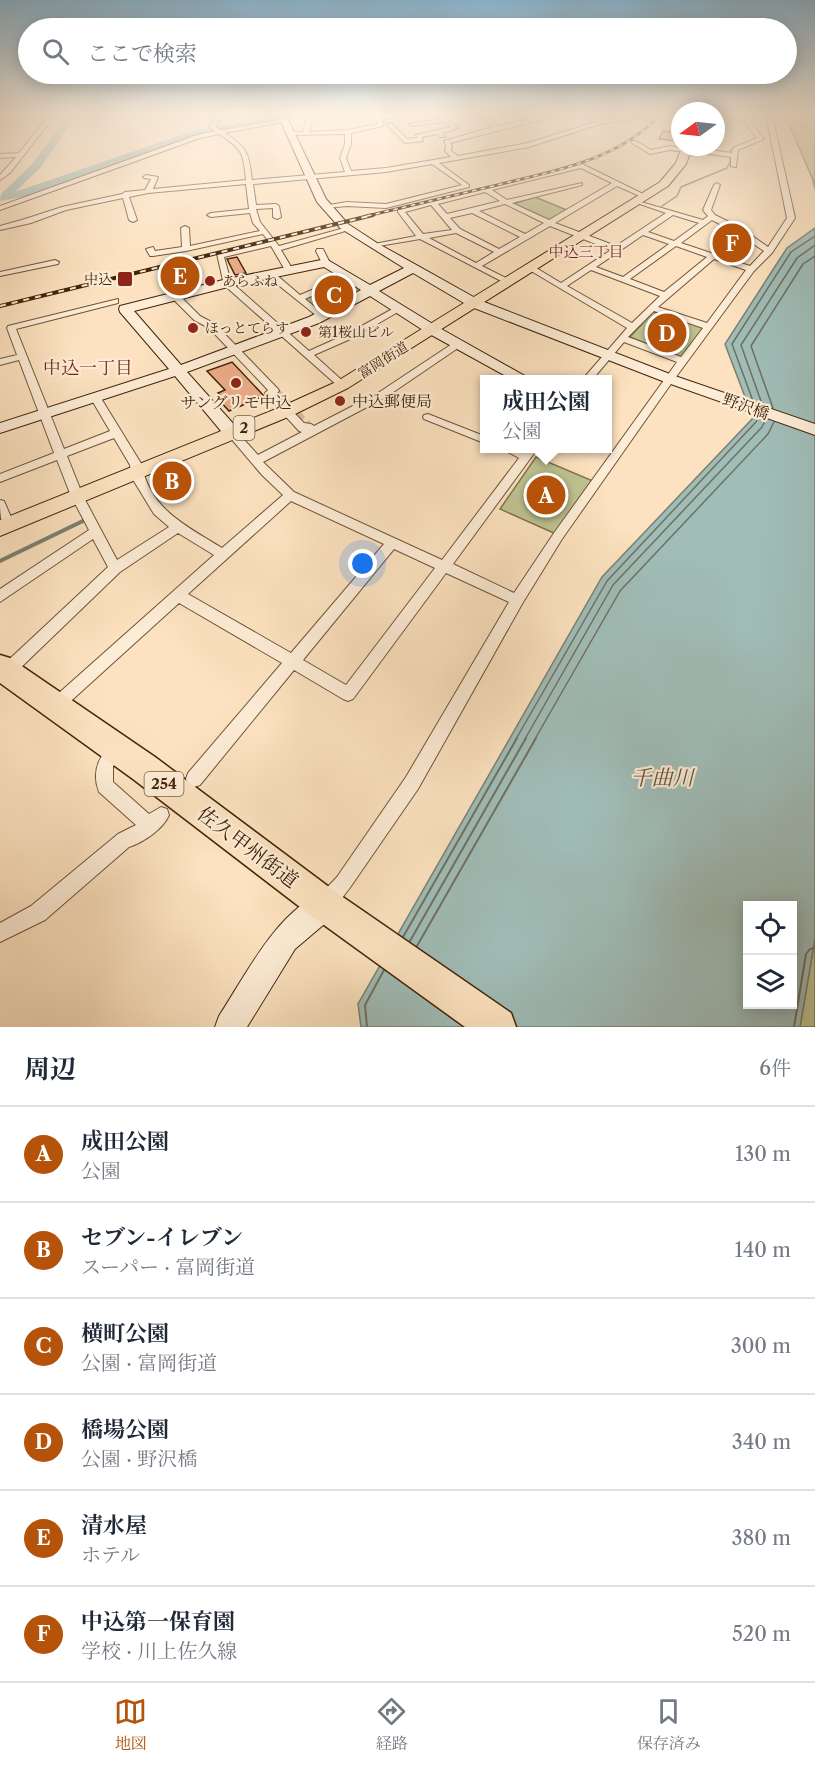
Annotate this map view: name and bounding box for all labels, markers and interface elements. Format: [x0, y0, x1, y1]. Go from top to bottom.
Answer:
search box [18, 18, 797, 84]
icon: search [39, 35, 72, 68]
text: ここで検索 [87, 40, 197, 67]
north arrow [671, 102, 725, 156]
pin: F [712, 220, 752, 266]
district label: 中込三丁目 [548, 242, 624, 261]
pin: E [160, 254, 200, 298]
place label: 中込 [84, 270, 112, 288]
marker: 中込 [116, 270, 134, 288]
place label: あらふね [222, 272, 278, 290]
pin: C [314, 272, 354, 318]
marker: あらふね [203, 274, 217, 288]
pin: D [648, 310, 686, 356]
place label: ほっとてらす [205, 319, 289, 337]
marker: ほっとてらす [186, 321, 200, 335]
place label: 第1桜山ビル [318, 323, 394, 341]
marker: 第1桜山ビル [299, 325, 313, 339]
street label: 富岡街道 [354, 338, 412, 382]
district label: 中込一丁目 [43, 357, 133, 379]
popup [480, 375, 612, 453]
marker: サングリモ中込 [229, 376, 243, 390]
text: 成田公園 [502, 388, 590, 415]
street label: 野沢橋 [720, 388, 772, 424]
place label: 中込郵便局 [352, 391, 432, 411]
place label: サングリモ中込 [181, 392, 291, 412]
marker: 中込郵便局 [333, 394, 347, 408]
road number: 2 [234, 416, 254, 440]
text: 公園 [502, 419, 542, 443]
pin: B [152, 458, 192, 504]
pin: A [526, 472, 566, 518]
your location [348, 549, 377, 578]
water label: 千曲川 [631, 765, 695, 790]
road number: 254 [144, 772, 184, 796]
street label: 佐久甲州街道 [193, 801, 303, 893]
map controls [743, 901, 797, 1009]
button: locate [743, 901, 797, 955]
button: layers [743, 955, 797, 1009]
text: 周辺 [24, 1053, 76, 1085]
text: 6件 [759, 1056, 791, 1080]
text: 成田公園 [81, 1128, 169, 1155]
text: A [36, 1142, 51, 1166]
text: 130 m [735, 1142, 791, 1166]
text: 公園 [81, 1159, 121, 1183]
text: セブン-イレブン [81, 1224, 243, 1251]
text: B [36, 1238, 51, 1262]
text: 140 m [734, 1238, 791, 1262]
text: スーパー · 富岡街道 [81, 1255, 255, 1279]
text: 横町公園 [81, 1320, 169, 1347]
text: C [35, 1334, 52, 1358]
text: 300 m [731, 1334, 791, 1358]
text: 公園 · 富岡街道 [81, 1351, 217, 1375]
text: 橋場公園 [81, 1416, 169, 1443]
text: D [35, 1430, 52, 1454]
text: 340 m [732, 1430, 791, 1454]
text: 公園 · 野沢橋 [81, 1447, 197, 1471]
text: 清水屋 [81, 1512, 147, 1539]
text: E [36, 1526, 51, 1550]
text: 380 m [732, 1526, 791, 1550]
text: ホテル [81, 1543, 140, 1567]
text: 中込第一保育園 [81, 1608, 235, 1635]
text: F [37, 1622, 50, 1646]
text: 520 m [732, 1622, 791, 1646]
text: 学校 · 川上佐久線 [81, 1639, 237, 1663]
tab: 地図 [114, 1695, 147, 1754]
tab: 経路 [375, 1695, 408, 1754]
tab: 保存済み [637, 1695, 701, 1754]

